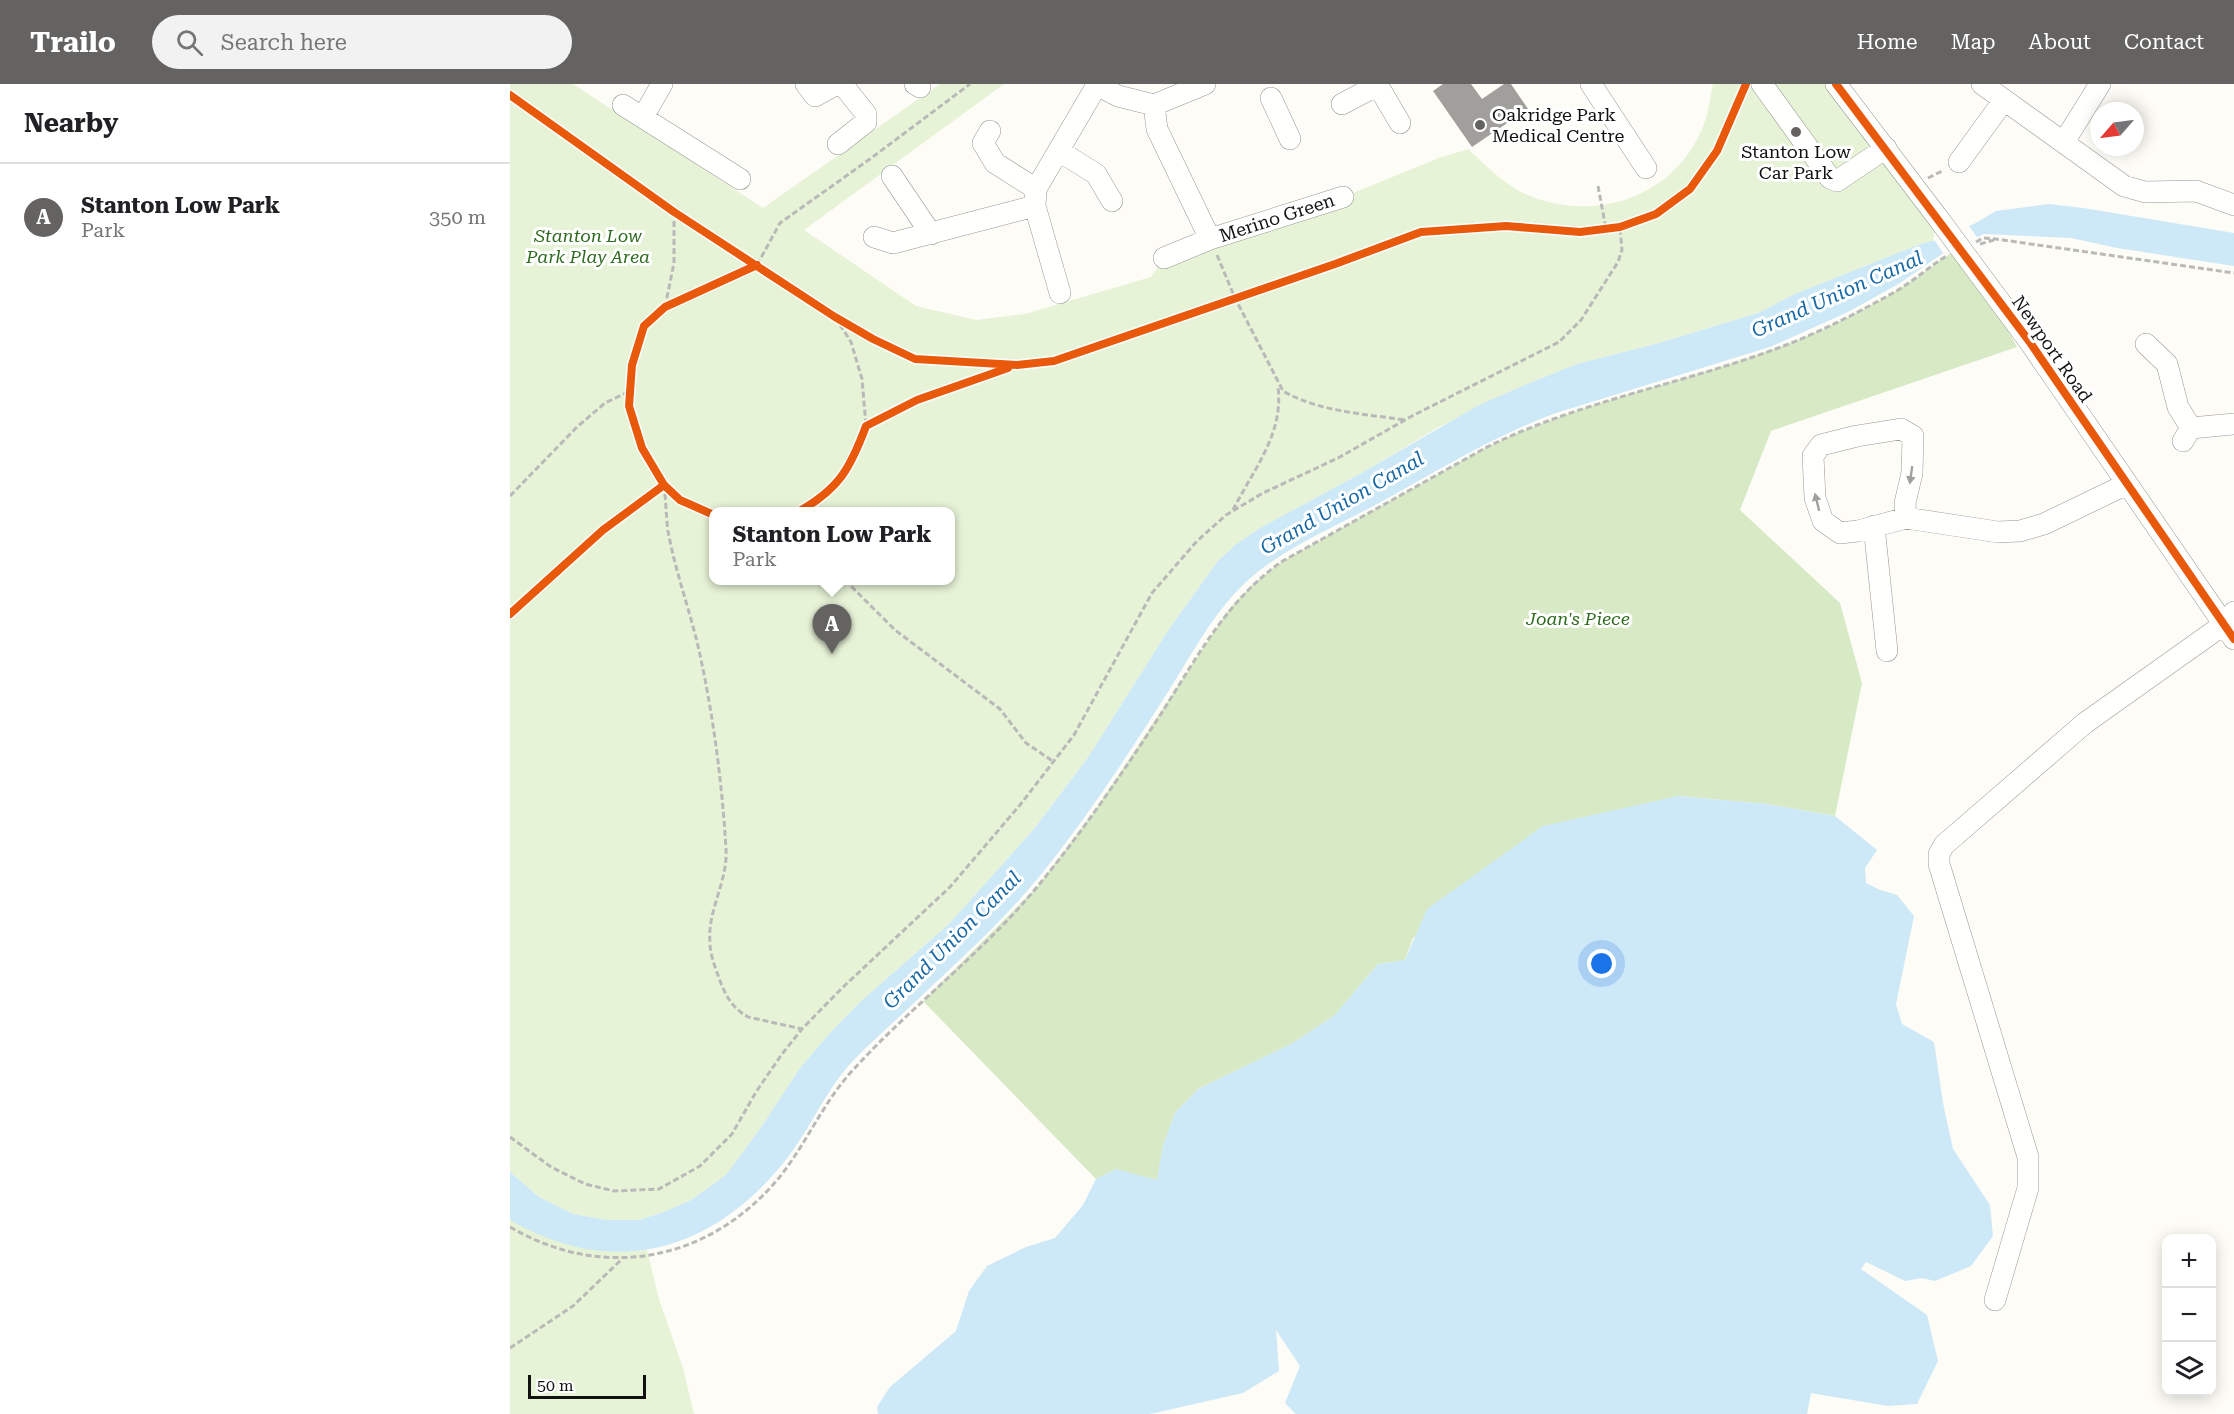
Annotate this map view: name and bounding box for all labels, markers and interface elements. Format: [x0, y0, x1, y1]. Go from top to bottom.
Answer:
search box [152, 15, 572, 69]
text: Trailo [30, 26, 116, 59]
icon: search [173, 26, 206, 59]
text: Search here [221, 30, 347, 55]
text: Home [1857, 30, 1918, 54]
text: Map [1951, 30, 1996, 54]
text: About [2029, 30, 2091, 54]
text: Contact [2124, 30, 2204, 54]
north arrow [2090, 102, 2144, 156]
place label: Oakridge Park Medical Centre [1492, 104, 1625, 146]
text: Nearby [24, 108, 118, 138]
marker: Oakridge Park Medical Centre [1473, 118, 1487, 132]
marker: Stanton Low Car Park [1789, 125, 1803, 139]
place label: Stanton Low Car Park [1741, 141, 1851, 183]
street label: Merino Green [1217, 189, 1338, 246]
text: Stanton Low Park [81, 193, 280, 218]
text: A [36, 205, 51, 229]
text: 350 m [429, 205, 486, 229]
text: Park [81, 218, 125, 242]
park label: Stanton Low Park Play Area [525, 225, 650, 267]
water label: Grand Union Canal [1748, 245, 1926, 343]
street label: Newport Road [2008, 292, 2097, 406]
water label: Grand Union Canal [1256, 446, 1428, 560]
one-way arrow [1906, 466, 1915, 485]
one-way arrow [1812, 493, 1822, 511]
popup [709, 507, 955, 585]
text: Stanton Low Park [733, 522, 931, 547]
text: Park [733, 547, 777, 571]
pin: A [812, 604, 852, 654]
park label: Joan's Piece [1525, 608, 1630, 629]
water label: Grand Union Canal [878, 866, 1026, 1014]
your location [1587, 949, 1616, 978]
map controls [2162, 1234, 2216, 1396]
button: + [2162, 1234, 2216, 1288]
button: − [2162, 1288, 2216, 1342]
button: layers [2162, 1342, 2216, 1396]
scale bar [528, 1372, 646, 1400]
text: 50 m [537, 1376, 574, 1395]

